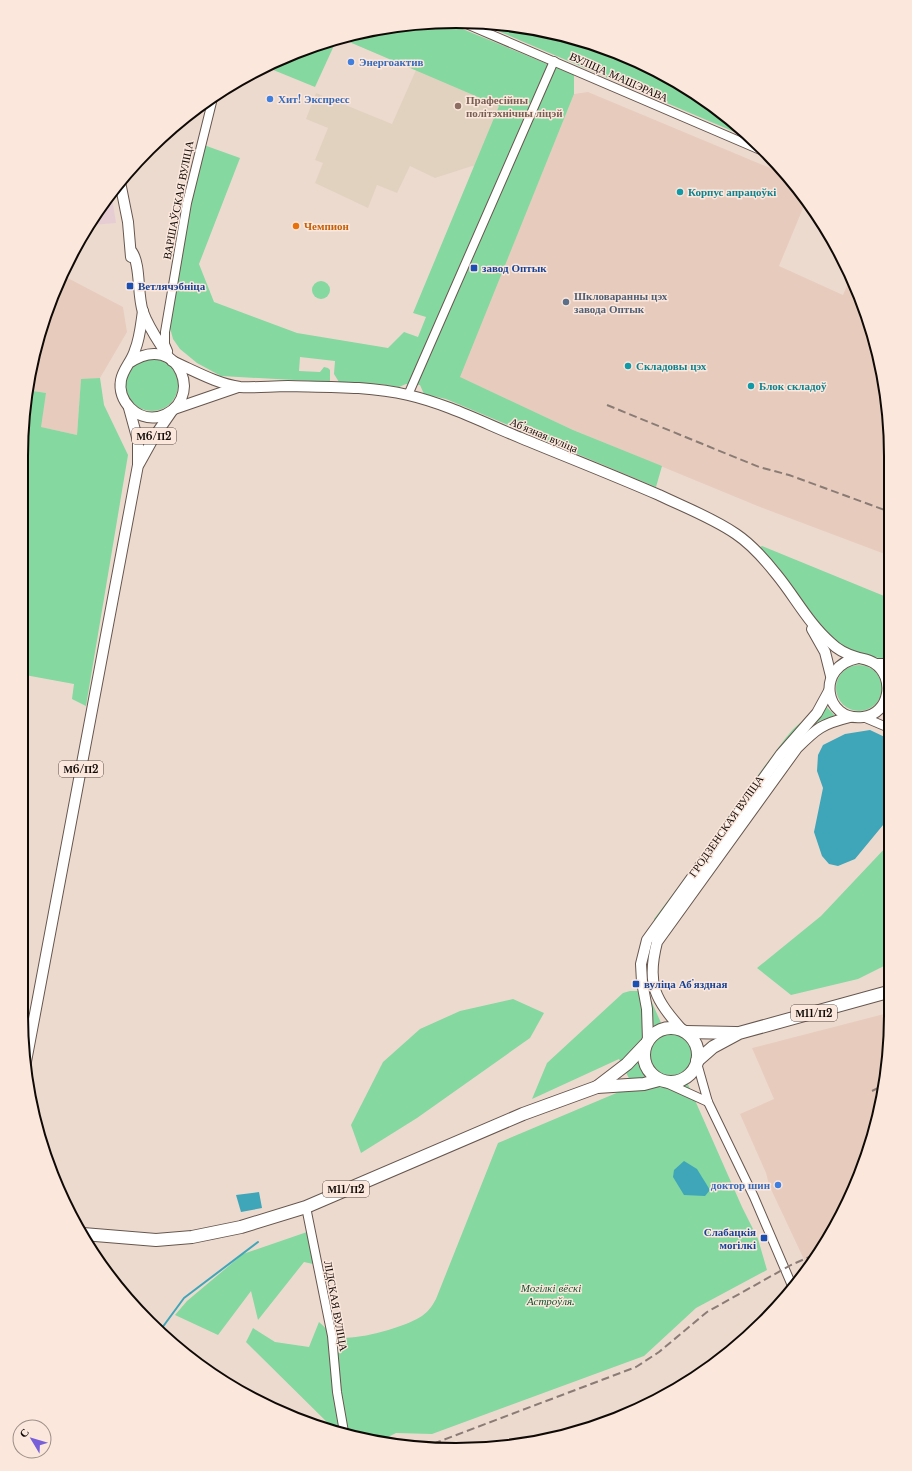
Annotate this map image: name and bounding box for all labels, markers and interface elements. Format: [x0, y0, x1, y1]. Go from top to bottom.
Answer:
street label: ВУЛІЦА МАШЭРАВА [568, 49, 671, 105]
place label: Энергоактив [359, 55, 424, 69]
marker: Энергоактив [346, 57, 356, 67]
place label: Хит! Экспресс [278, 92, 350, 106]
place label: Прафесійны політэхнічны ліцэй [466, 93, 563, 120]
marker: Хит! Экспресс [265, 94, 275, 104]
marker: Прафесійны політэхнічны ліцэй [453, 101, 463, 111]
street label: ВАРШАЎСКАЯ ВУЛІЦА [160, 139, 196, 261]
place label: Корпус апрацоўкі [688, 185, 776, 199]
marker: Корпус апрацоўкі [675, 187, 685, 197]
place label: Чемпион [304, 219, 350, 233]
marker: Чемпион [291, 221, 301, 231]
place label: завод Оптык [482, 261, 547, 275]
marker: завод Оптык [469, 263, 479, 273]
place label: Ветлячэбніца [138, 279, 206, 293]
marker: Ветлячэбніца [125, 281, 135, 291]
place label: Шкловаранны цэх завода Оптык [574, 289, 668, 316]
marker: Шкловаранны цэх завода Оптык [561, 297, 571, 307]
place label: Складовы цэх [636, 359, 707, 373]
marker: Складовы цэх [623, 361, 633, 371]
place label: Блок складоў [759, 379, 827, 393]
marker: Блок складоў [746, 381, 756, 391]
street label: Абʼязная вуліца [508, 414, 580, 456]
road number: М6/П2 [132, 428, 176, 444]
road number: М6/П2 [59, 761, 103, 777]
street label: ГРОДЗЕНСКАЯ ВУЛІЦА [686, 772, 766, 880]
place label: вуліца Абʼяздная [644, 977, 727, 991]
marker: вуліца Абʼяздная [631, 979, 641, 989]
road number: М11/П2 [791, 1005, 837, 1021]
place label: доктор шин [711, 1178, 771, 1192]
marker: доктор шин [773, 1180, 783, 1190]
road number: М11/П2 [323, 1181, 369, 1197]
place label: Слабацкія могілкі [704, 1225, 756, 1252]
marker: Слабацкія могілкі [759, 1233, 769, 1243]
street label: ЛІДСКАЯ ВУЛІЦА [321, 1260, 351, 1352]
park label: Могілкі вёскі Астроўля. [520, 1281, 581, 1308]
north arrow [12, 1419, 52, 1459]
text: С [16, 1425, 32, 1440]

